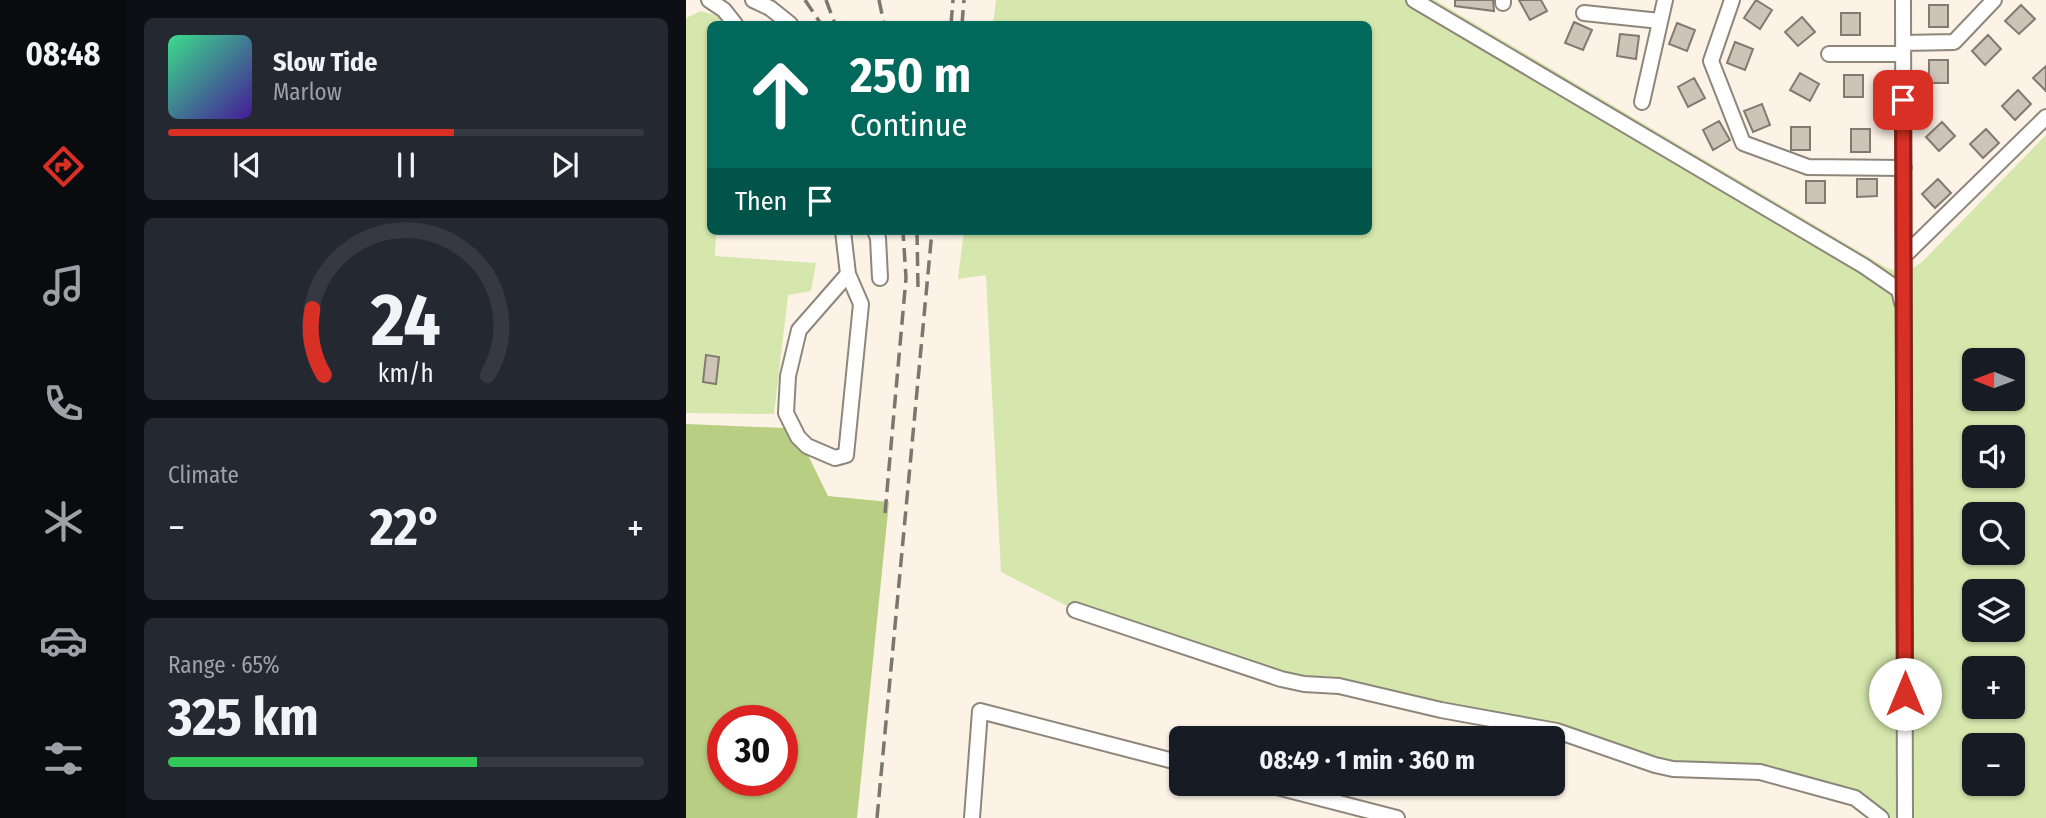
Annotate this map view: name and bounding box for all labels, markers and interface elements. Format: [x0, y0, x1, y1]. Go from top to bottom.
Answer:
text: 08:48 [26, 35, 100, 73]
text: 250 m [850, 46, 971, 105]
text: Slow Tide [273, 47, 377, 78]
icon: ahead [735, 49, 826, 140]
pin [1873, 70, 1933, 130]
text: Marlow [273, 78, 342, 106]
icon: arrive [1884, 81, 1922, 119]
text: Continue [850, 106, 967, 144]
icon: directions [39, 142, 88, 191]
icon: previous [228, 146, 266, 184]
icon: pause [387, 146, 425, 184]
icon: next [546, 146, 584, 184]
icon: arrive [801, 182, 839, 220]
text: Then [735, 186, 787, 217]
icon: music [39, 261, 88, 310]
text: 24 [370, 277, 441, 364]
north arrow [1962, 348, 2025, 411]
map controls [1962, 348, 2025, 796]
text: km/h [378, 359, 434, 389]
icon: phone [39, 379, 88, 428]
button: sound [1962, 425, 2025, 488]
text: Climate [168, 461, 239, 489]
text: 22° [370, 496, 442, 559]
icon: climate [39, 497, 88, 546]
button: search [1962, 502, 2025, 565]
text: − [168, 505, 185, 551]
text: + [627, 505, 644, 551]
button: layers [1962, 579, 2025, 642]
icon: car [39, 616, 88, 665]
text: Range · 65% [168, 651, 280, 679]
button: + [1962, 656, 2025, 719]
position arrow [1868, 657, 1942, 731]
text: 325 km [168, 686, 319, 749]
speed limit sign: 30 [707, 705, 798, 796]
button: − [1962, 733, 2025, 796]
icon: filters [39, 734, 88, 783]
text: 08:49 · 1 min · 360 m [1259, 745, 1475, 776]

